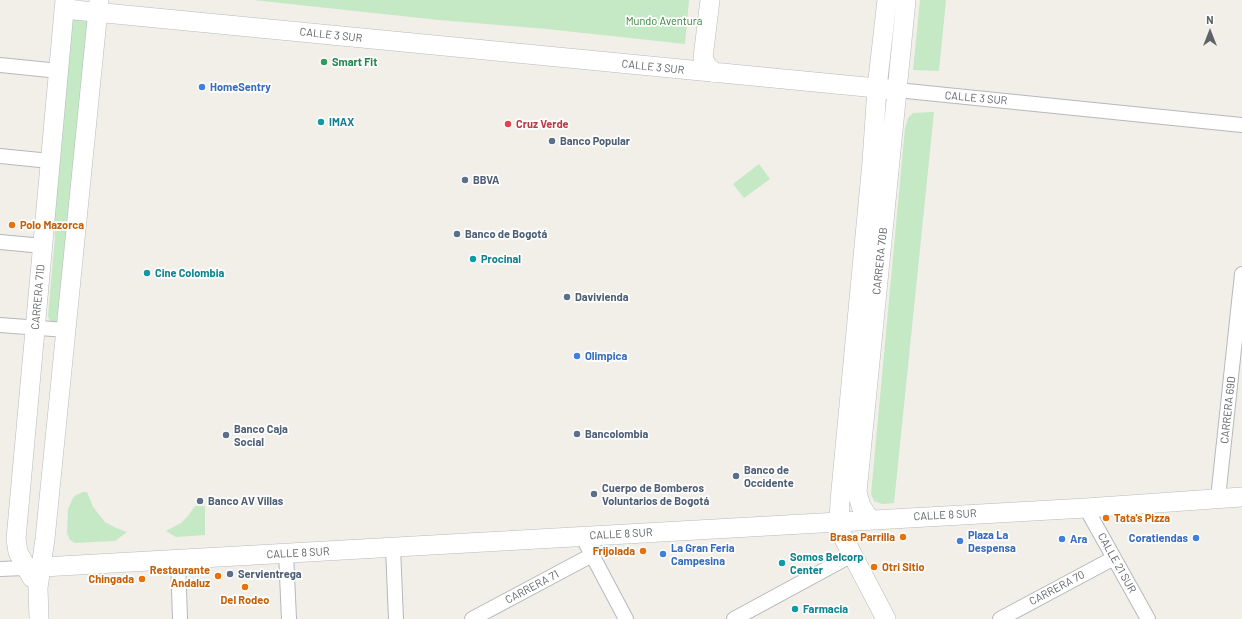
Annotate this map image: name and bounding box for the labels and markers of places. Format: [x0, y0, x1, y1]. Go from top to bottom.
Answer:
place label: Smart Fit [332, 55, 377, 69]
marker: Smart Fit [319, 57, 329, 67]
place label: HomeSentry [210, 80, 271, 94]
marker: HomeSentry [197, 82, 207, 92]
place label: IMAX [329, 115, 354, 129]
marker: IMAX [316, 117, 326, 127]
place label: Cruz Verde [516, 117, 569, 131]
marker: Cruz Verde [503, 119, 513, 129]
place label: Banco Popular [560, 134, 630, 148]
marker: Banco Popular [547, 136, 557, 146]
place label: BBVA [473, 173, 499, 187]
marker: BBVA [460, 175, 470, 185]
place label: Polo Mazorca [20, 218, 84, 232]
marker: Polo Mazorca [7, 220, 17, 230]
place label: Banco de Bogotá [465, 227, 547, 241]
marker: Banco de Bogotá [452, 229, 462, 239]
place label: Procinal [481, 252, 521, 266]
marker: Procinal [468, 254, 478, 264]
place label: Cine Colombia [155, 266, 224, 280]
marker: Cine Colombia [142, 268, 152, 278]
place label: Davivienda [575, 290, 628, 304]
marker: Davivienda [562, 292, 572, 302]
place label: Olimpica [585, 349, 627, 363]
marker: Olimpica [572, 351, 582, 361]
place label: Banco Caja Social [234, 422, 288, 448]
place label: Bancolombia [585, 427, 648, 441]
marker: Bancolombia [572, 429, 582, 439]
marker: Banco Caja Social [221, 430, 231, 440]
place label: Banco de Occidente [744, 463, 794, 489]
marker: Banco de Occidente [731, 471, 741, 481]
place label: Cuerpo de Bomberos Voluntarios de Bogotá [602, 481, 709, 507]
marker: Cuerpo de Bomberos Voluntarios de Bogotá [589, 489, 599, 499]
place label: Banco AV Villas [208, 494, 283, 508]
marker: Banco AV Villas [195, 496, 205, 506]
place label: Tata's Pizza [1114, 511, 1170, 525]
marker: Tata's Pizza [1101, 513, 1111, 523]
place label: Plaza La Despensa [968, 528, 1016, 554]
place label: Brasa Parrilla [830, 530, 895, 544]
place label: Coratiendas [1129, 531, 1188, 545]
marker: Brasa Parrilla [898, 532, 908, 542]
place label: Ara [1070, 532, 1087, 546]
marker: Coratiendas [1191, 533, 1201, 543]
marker: Ara [1057, 534, 1067, 544]
marker: Plaza La Despensa [955, 536, 965, 546]
place label: La Gran Feria Campesina [671, 541, 735, 567]
place label: Frijolada [593, 544, 635, 558]
marker: Frijolada [638, 546, 648, 556]
marker: La Gran Feria Campesina [658, 549, 668, 559]
place label: Somos Belcorp Center [790, 550, 864, 576]
marker: Somos Belcorp Center [777, 558, 787, 568]
place label: Otri Sitio [882, 560, 925, 574]
marker: Otri Sitio [869, 562, 879, 572]
place label: Restaurante Andaluz [150, 563, 210, 589]
place label: Servientrega [238, 567, 302, 581]
marker: Servientrega [225, 569, 235, 579]
marker: Restaurante Andaluz [213, 571, 223, 581]
place label: Chingada [89, 572, 134, 586]
marker: Chingada [137, 574, 147, 584]
marker: Del Rodeo [240, 582, 250, 592]
place label: Del Rodeo [221, 593, 269, 607]
place label: Farmacia [803, 602, 848, 616]
marker: Farmacia [790, 604, 800, 614]

